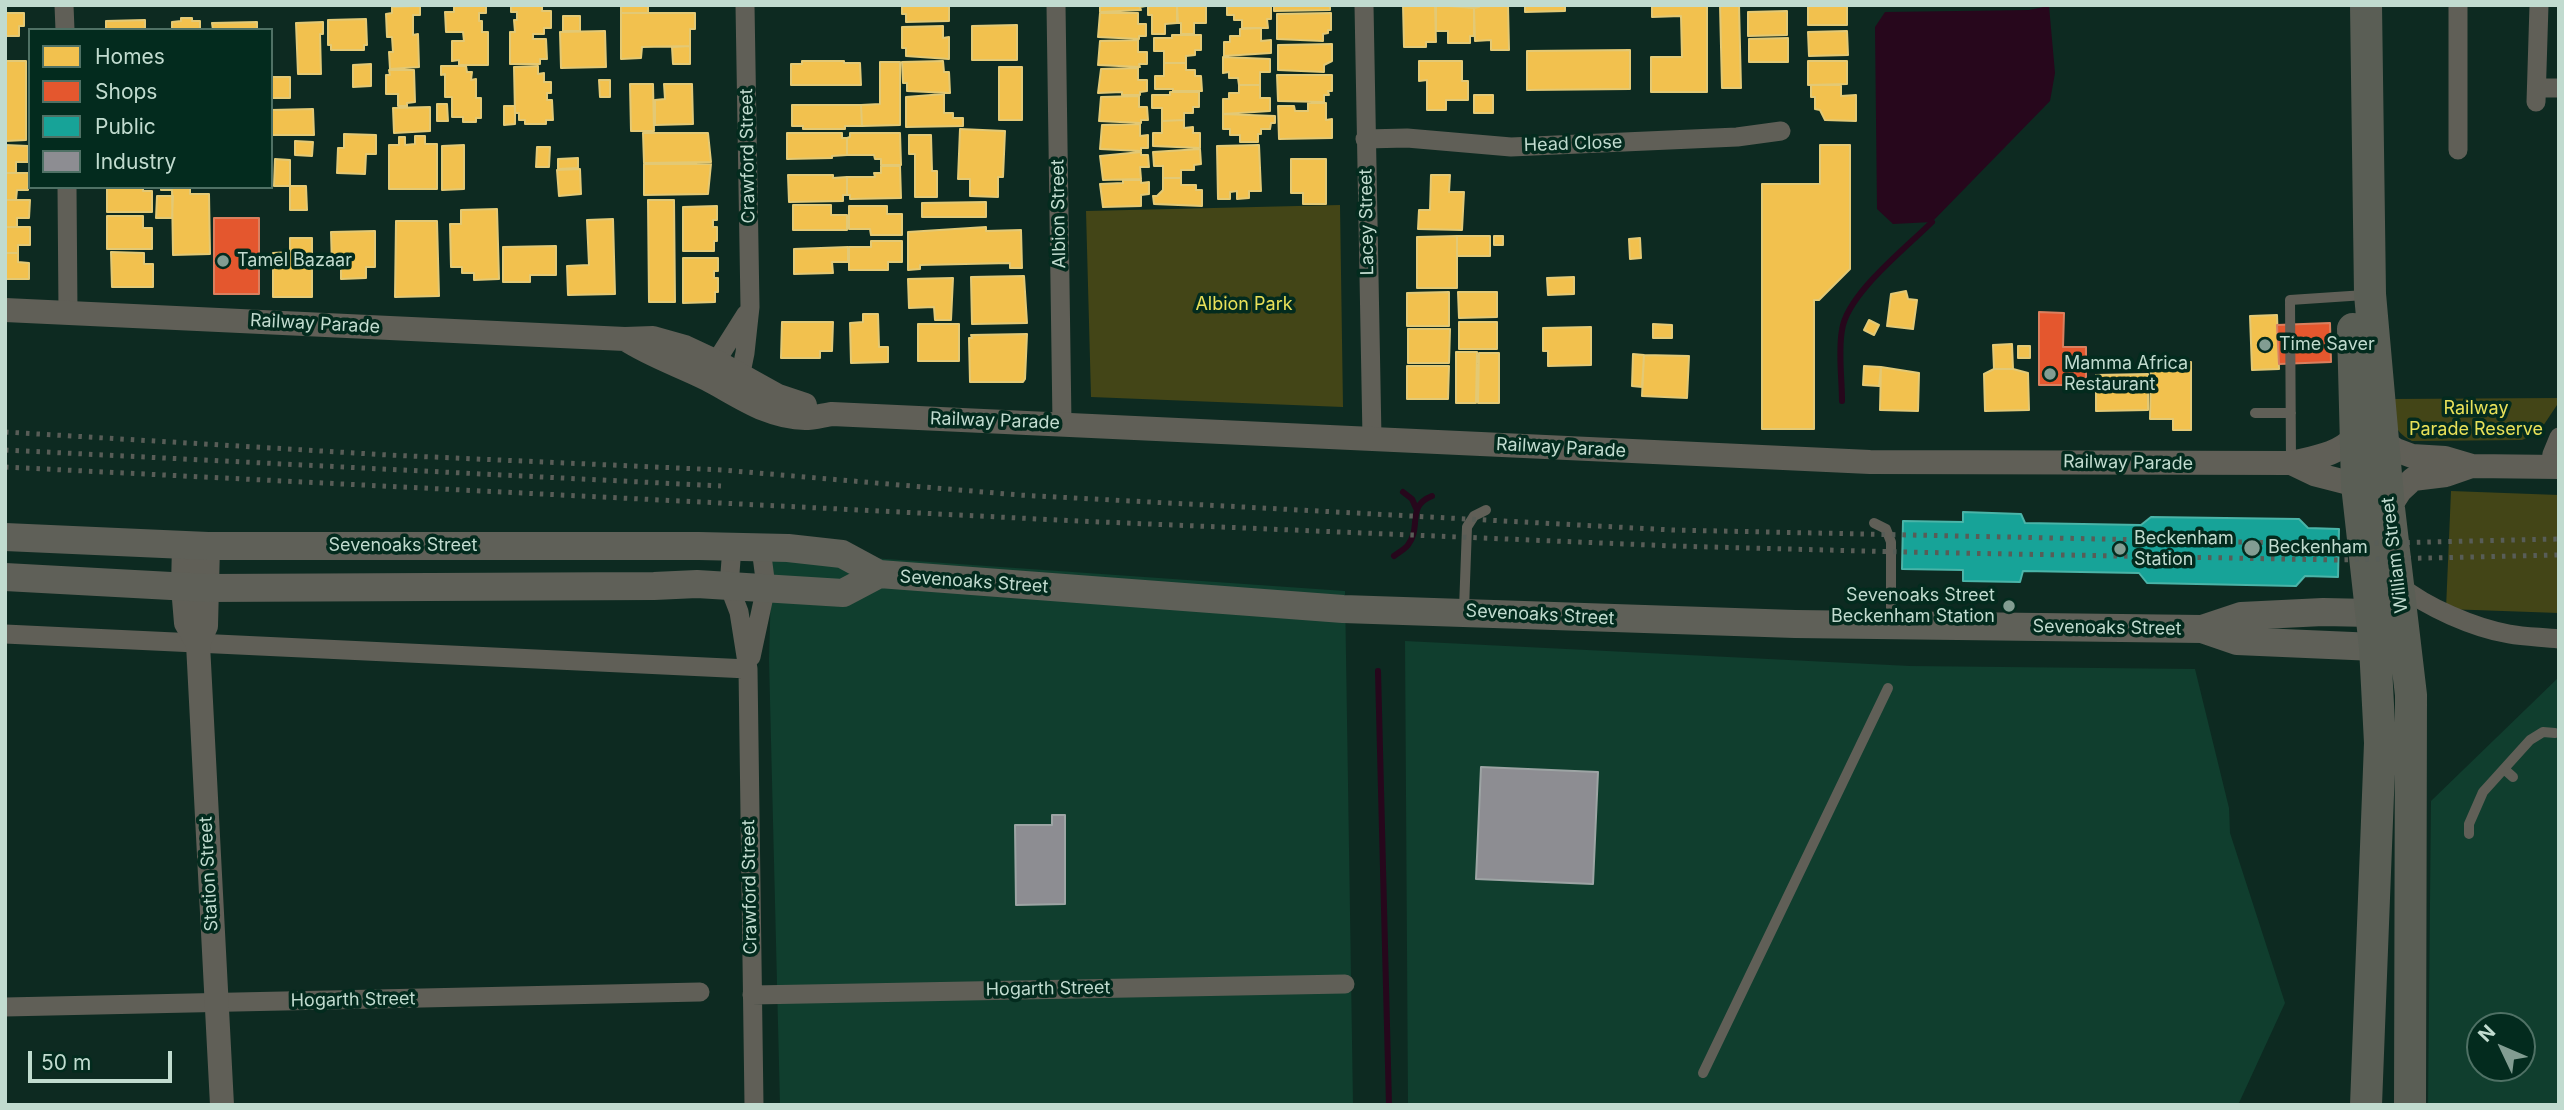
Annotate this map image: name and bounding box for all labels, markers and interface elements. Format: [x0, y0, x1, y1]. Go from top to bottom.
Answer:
legend [28, 28, 273, 189]
text: Homes [95, 44, 165, 69]
text: Shops [95, 79, 157, 104]
street label: Crawford Street [736, 88, 760, 224]
text: Public [95, 114, 156, 139]
street label: Head Close [1523, 131, 1623, 157]
text: Industry [95, 149, 176, 174]
street label: Albion Street [1047, 159, 1071, 269]
street label: Lacey Street [1355, 168, 1379, 276]
place label: Tamel Bazaar [237, 250, 352, 272]
marker: Tamel Bazaar [215, 253, 231, 269]
park label: Albion Park [1195, 294, 1293, 316]
street label: Railway Parade [249, 310, 381, 338]
place label: Time Saver [2279, 334, 2375, 356]
marker: Time Saver [2257, 337, 2273, 353]
place label: Mamma Africa Restaurant [2064, 353, 2188, 396]
marker: Mamma Africa Restaurant [2042, 366, 2058, 382]
park label: Railway Parade Reserve [2409, 398, 2543, 440]
street label: Railway Parade [930, 408, 1060, 434]
street label: Railway Parade [1495, 434, 1627, 462]
street label: Railway Parade [2063, 451, 2193, 475]
street label: William Street [2377, 496, 2413, 614]
place label: Beckenham Station [2134, 528, 2234, 570]
street label: Sevenoaks Street [329, 535, 477, 557]
place label: Beckenham [2268, 537, 2368, 559]
marker: Beckenham [2242, 538, 2262, 558]
marker: Beckenham Station [2112, 541, 2128, 557]
street label: Sevenoaks Street [899, 566, 1049, 598]
place label: Sevenoaks Street Beckenham Station [1831, 585, 1995, 628]
marker: Sevenoaks Street Beckenham Station [2001, 598, 2017, 614]
street label: Sevenoaks Street [1465, 600, 1615, 630]
street label: Sevenoaks Street [2032, 616, 2182, 640]
street label: Station Street [195, 816, 223, 932]
street label: Crawford Street [738, 819, 762, 955]
street label: Hogarth Street [985, 977, 1111, 1001]
street label: Hogarth Street [290, 988, 416, 1012]
north arrow [2466, 1012, 2536, 1082]
text: N [2474, 1020, 2500, 1047]
scale bar [32, 1036, 175, 1080]
text: 50 m [41, 1050, 91, 1075]

